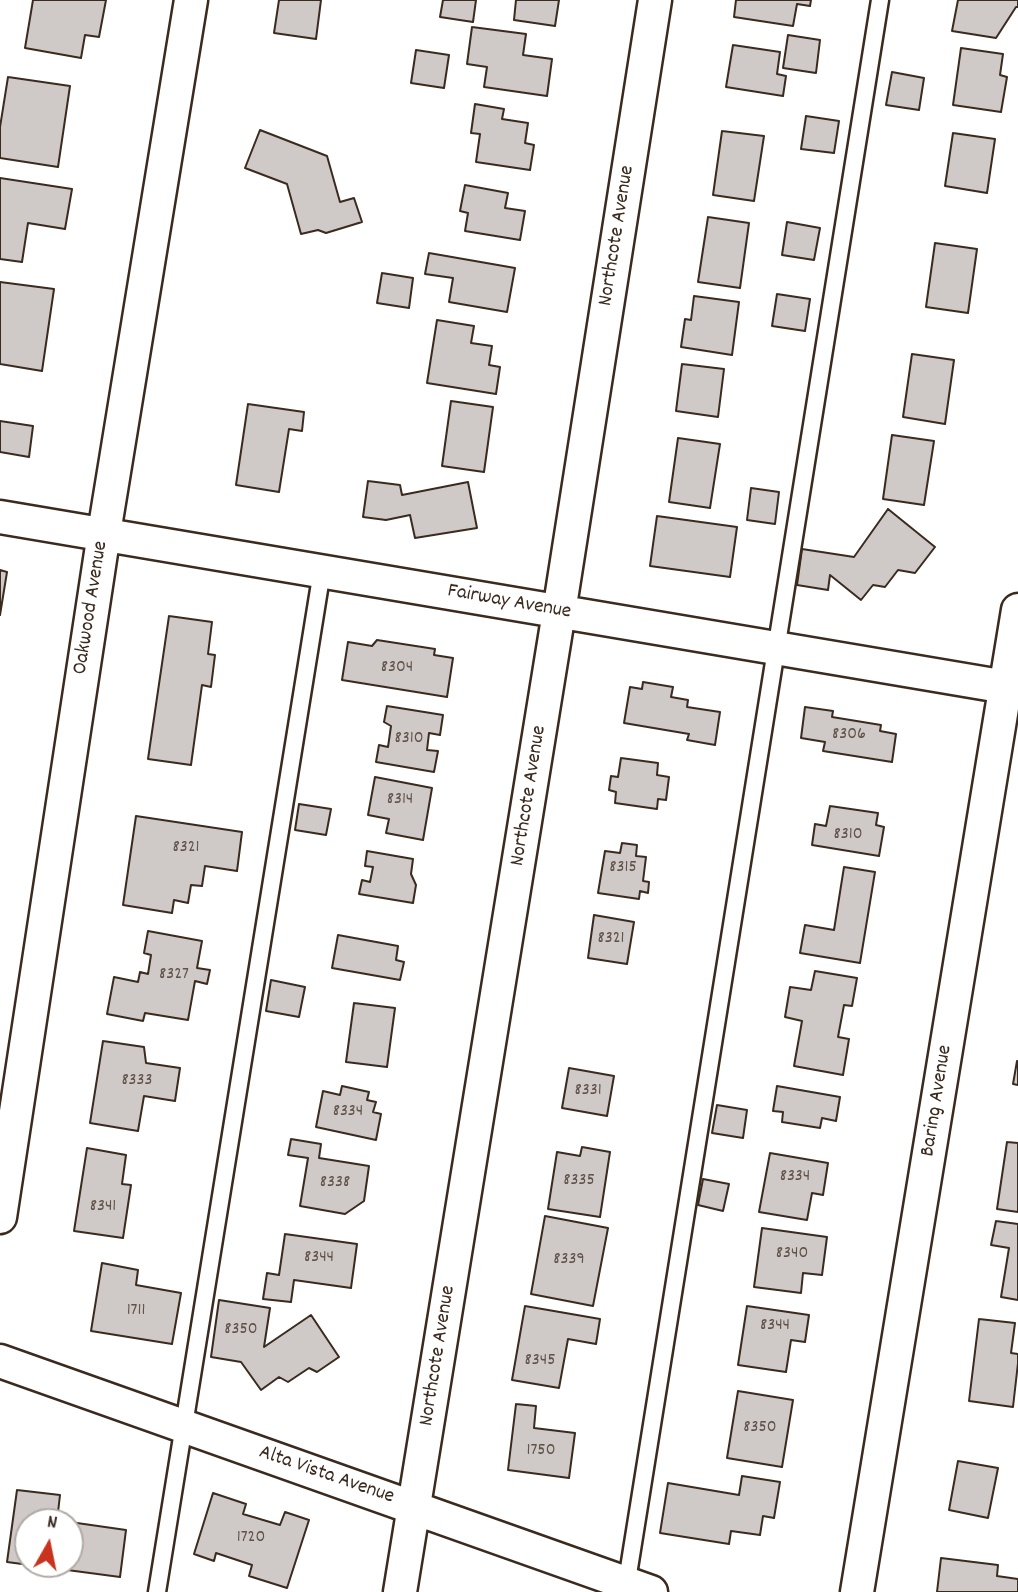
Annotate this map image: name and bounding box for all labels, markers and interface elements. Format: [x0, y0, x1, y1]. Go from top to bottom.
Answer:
street label: Northcote Avenue [594, 164, 642, 308]
street label: Oakwood Avenue [69, 539, 115, 677]
street label: Fairway Avenue [445, 580, 573, 626]
house number: 8304 [381, 658, 413, 680]
street label: Northcote Avenue [506, 724, 554, 868]
house number: 8306 [832, 725, 866, 747]
house number: 8310 [395, 729, 423, 751]
house number: 8314 [387, 790, 413, 812]
house number: 8310 [834, 825, 862, 847]
house number: 8321 [172, 838, 200, 860]
house number: 8315 [609, 858, 637, 880]
house number: 8321 [597, 929, 625, 951]
house number: 8327 [159, 965, 189, 987]
street label: Baring Avenue [917, 1043, 959, 1159]
house number: 8333 [121, 1071, 153, 1093]
house number: 8331 [574, 1081, 602, 1103]
house number: 8334 [333, 1102, 363, 1124]
house number: 8334 [780, 1167, 810, 1189]
house number: 8335 [563, 1171, 595, 1193]
house number: 8338 [320, 1173, 350, 1195]
house number: 8341 [90, 1197, 116, 1219]
house number: 8340 [776, 1244, 808, 1266]
house number: 8344 [304, 1248, 334, 1270]
house number: 8339 [553, 1250, 585, 1272]
street label: Northcote Avenue [415, 1284, 463, 1428]
house number: 1711 [127, 1301, 145, 1323]
house number: 8344 [760, 1316, 790, 1338]
house number: 8350 [224, 1320, 258, 1342]
house number: 8345 [524, 1351, 556, 1373]
house number: 8350 [743, 1418, 777, 1440]
street label: Alta Vista Avenue [255, 1441, 397, 1511]
house number: 1750 [527, 1441, 555, 1463]
north arrow [14, 1508, 84, 1578]
text: N [45, 1510, 59, 1538]
house number: 1720 [237, 1528, 265, 1550]

